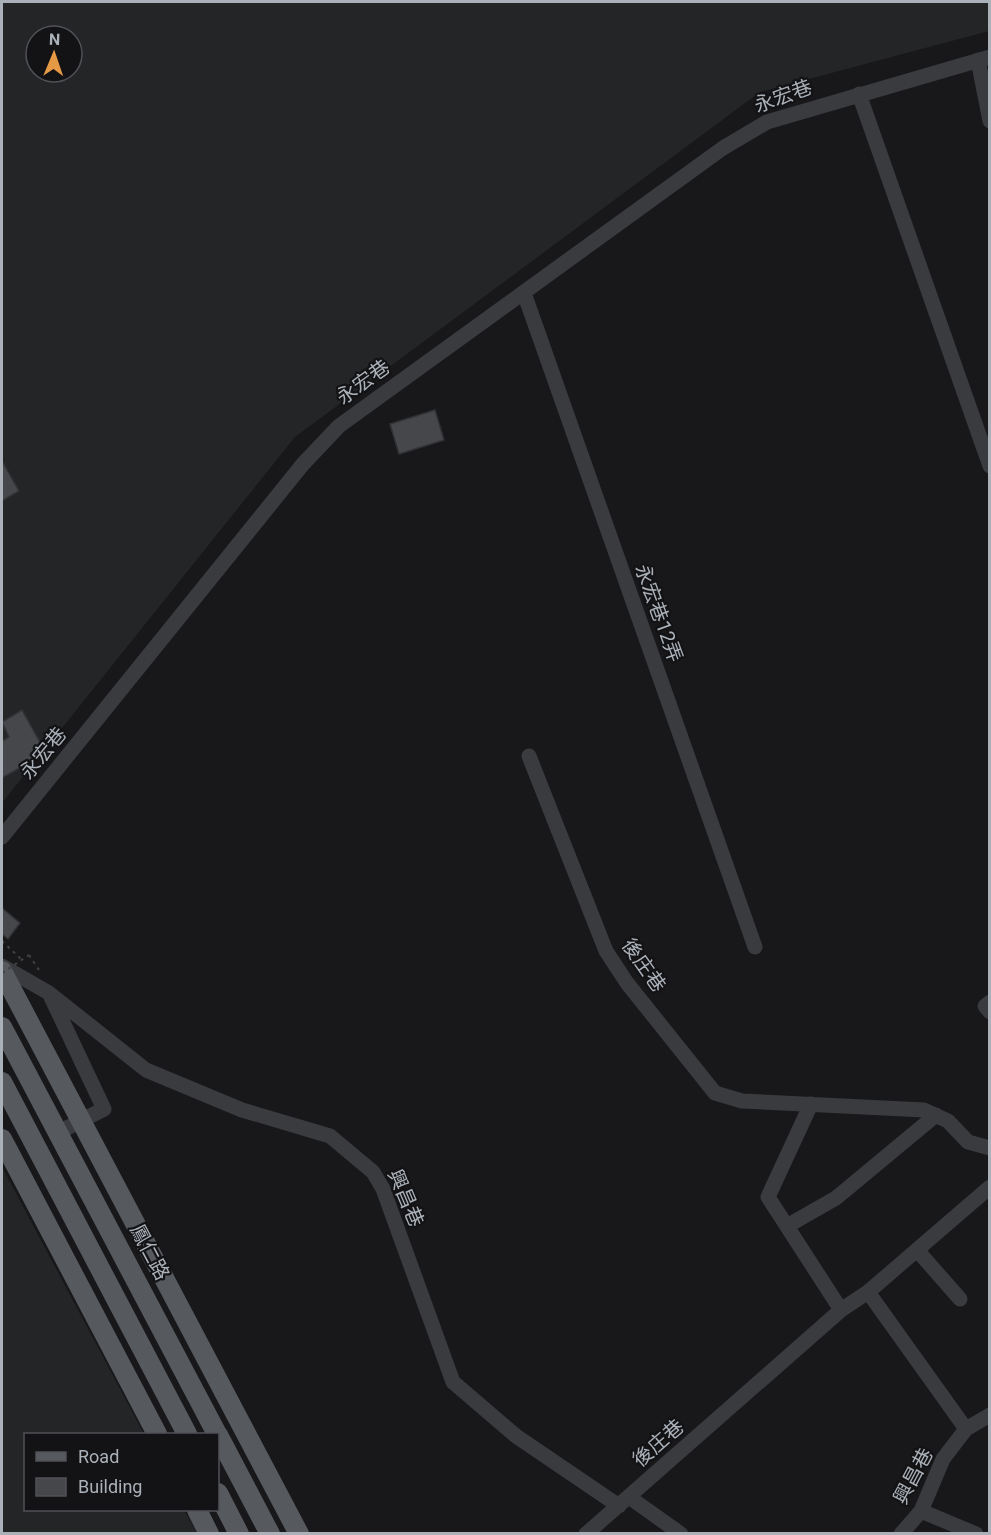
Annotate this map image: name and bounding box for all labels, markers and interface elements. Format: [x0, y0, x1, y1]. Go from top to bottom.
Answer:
north arrow [24, 24, 84, 84]
text: N [49, 30, 60, 49]
street label: 永宏巷 [751, 74, 815, 118]
street label: 永宏巷 [332, 355, 394, 409]
street label: 永宏巷12弄 [630, 561, 688, 665]
street label: 永宏巷 [15, 722, 71, 784]
street label: 後庄巷 [617, 934, 671, 996]
street label: 興昌巷 [383, 1166, 429, 1230]
street label: 鳳仁路 [125, 1220, 175, 1284]
street label: 後庄巷 [627, 1414, 689, 1472]
legend [24, 1433, 219, 1511]
street label: 興昌巷 [888, 1444, 938, 1508]
text: Road [78, 1446, 119, 1467]
text: Building [78, 1476, 142, 1497]

